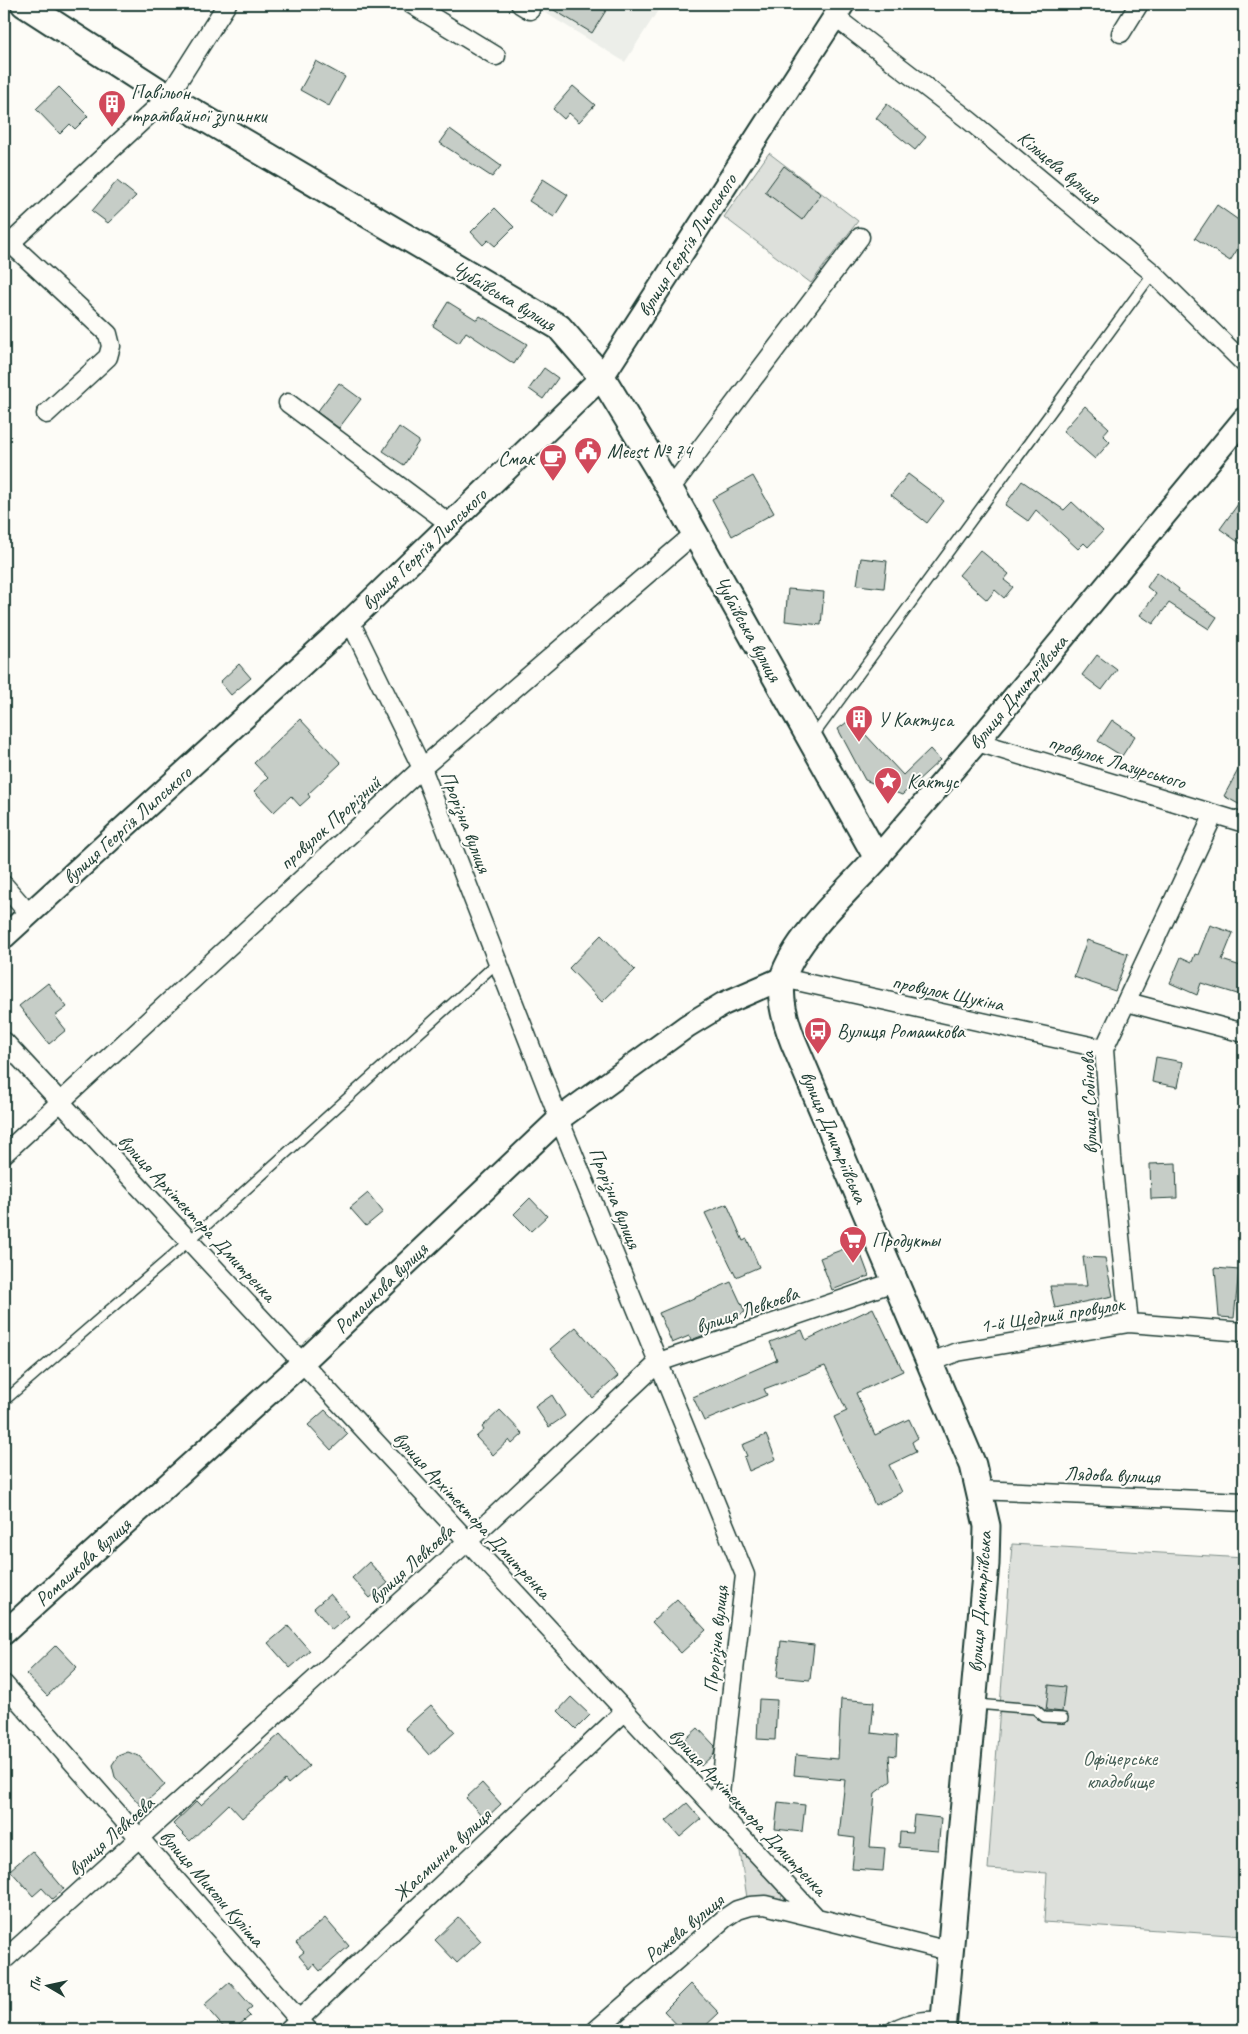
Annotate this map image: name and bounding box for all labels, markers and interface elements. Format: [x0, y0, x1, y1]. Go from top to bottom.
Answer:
place label: Павільон трамвайної зупинки [131, 80, 268, 129]
building icon: Павільон трамвайної зупинки [97, 89, 127, 128]
street label: Кільцева вулиця [1012, 125, 1107, 210]
street label: вулиця Георгія Липського [632, 168, 743, 321]
street label: Чубаївська вулиця [447, 255, 561, 337]
public building icon: Meest № 74 [573, 436, 603, 475]
place label: Meest № 74 [607, 439, 694, 464]
cafe icon: Смак [538, 443, 568, 482]
place label: Смак [498, 446, 536, 471]
street label: вулиця Георгія Липського [356, 482, 493, 615]
street label: Чубаївська вулиця [709, 572, 788, 687]
street label: вулиця Дмитріївська [963, 629, 1074, 754]
building icon: У Кактуса [844, 704, 874, 743]
place label: У Кактуса [878, 707, 955, 732]
street label: провулок Лазурського [1045, 729, 1189, 795]
street label: вулиця Георгія Липського [57, 760, 197, 890]
place icon: Кактус [873, 766, 903, 805]
street label: Прорізна вулиця [434, 768, 497, 878]
place label: Кактус [907, 769, 959, 794]
street label: провулок Прорізний [274, 770, 388, 876]
street label: провулок Щукіна [890, 969, 1007, 1017]
bus stop icon: Вулиця Ромашкова [803, 1016, 833, 1055]
place label: Вулиця Ромашкова [837, 1019, 966, 1044]
street label: вулиця Собінова [1075, 1049, 1103, 1155]
street label: вулиця Дмитріївська [795, 1067, 874, 1208]
street label: вулиця Архітектора Дмитренка [113, 1129, 283, 1308]
street label: Прорізна вулиця [582, 1144, 647, 1253]
supermarket icon: Продукты [838, 1225, 868, 1264]
place label: Продукты [872, 1228, 941, 1253]
street label: Ромашкова вулиця [329, 1237, 434, 1339]
street label: вулиця Левкоєва [692, 1280, 803, 1339]
street label: 1-й Щедрий провулок [978, 1291, 1127, 1339]
street label: вулиця Архітектора Дмитренка [388, 1426, 558, 1605]
street label: Лядова вулиця [1064, 1461, 1162, 1489]
street label: Ромашкова вулиця [30, 1512, 137, 1612]
street label: вулиця Левкоєва [363, 1518, 460, 1609]
street label: вулиця Дмитріївська [963, 1529, 997, 1673]
street label: Прорізна вулиця [698, 1584, 735, 1694]
street label: вулиця Архітектора Дмитренка [664, 1723, 834, 1902]
park label: Офіцерське кладовище [1083, 1746, 1159, 1794]
street label: вулиця Левкоєва [63, 1790, 160, 1881]
street label: Жасминна вулиця [388, 1802, 498, 1907]
street label: вулиця Миколи Куліша [154, 1824, 271, 1953]
street label: Рожева вулиця [639, 1887, 730, 1968]
north arrow [22, 1962, 72, 2012]
text: Пн [26, 1975, 45, 1993]

